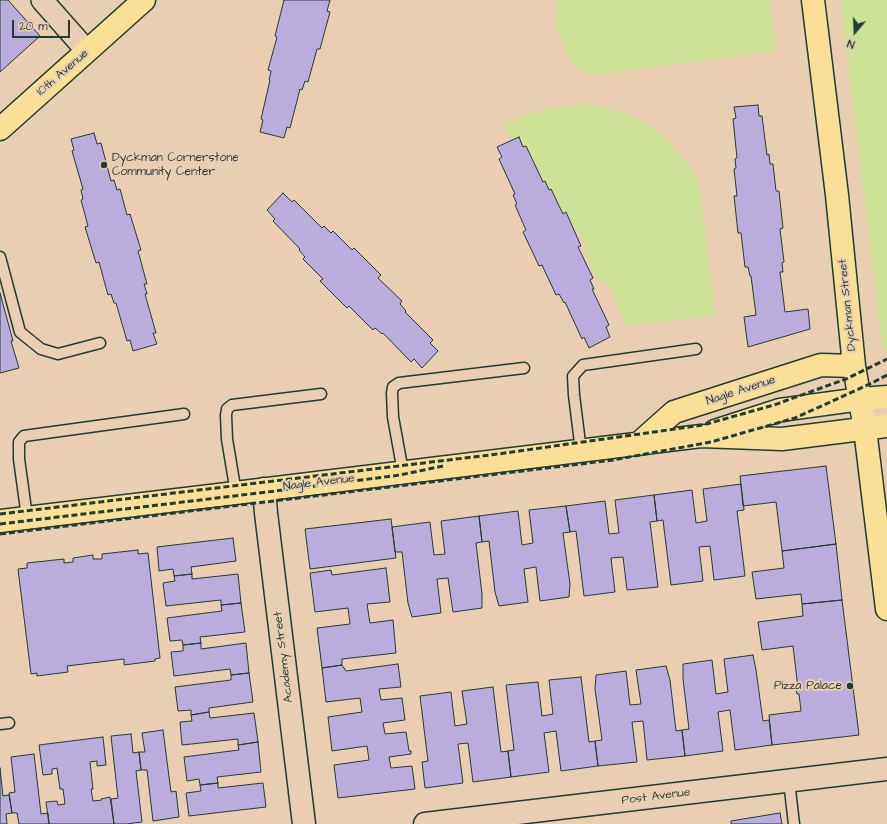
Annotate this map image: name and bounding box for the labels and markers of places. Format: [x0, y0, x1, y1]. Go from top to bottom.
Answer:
place label: Dyckman Cornerstone Community Center [112, 151, 239, 179]
marker: Dyckman Cornerstone Community Center [99, 160, 109, 170]
place label: Pizza Palace [774, 679, 842, 693]
marker: Pizza Palace [845, 681, 855, 691]

